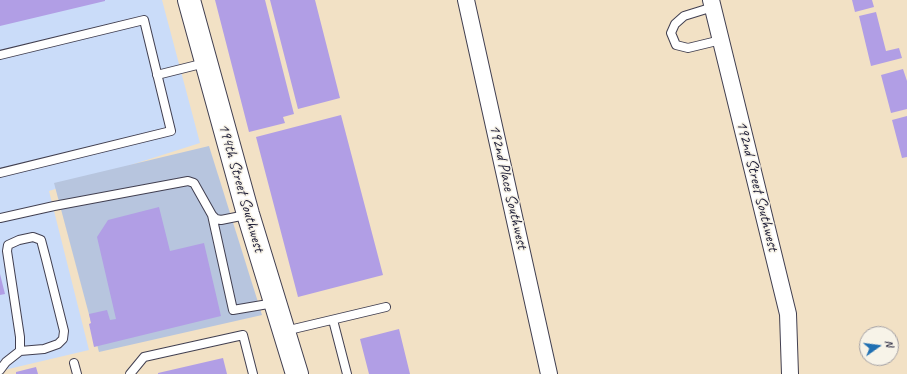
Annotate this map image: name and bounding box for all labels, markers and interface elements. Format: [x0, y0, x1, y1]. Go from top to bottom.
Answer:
street label: 192nd Street Southwest [732, 119, 782, 253]
street label: 194th Street Southwest [213, 122, 269, 254]
street label: 192nd Place Southwest [484, 123, 532, 251]
north arrow [859, 326, 899, 366]
text: N [882, 338, 897, 348]

